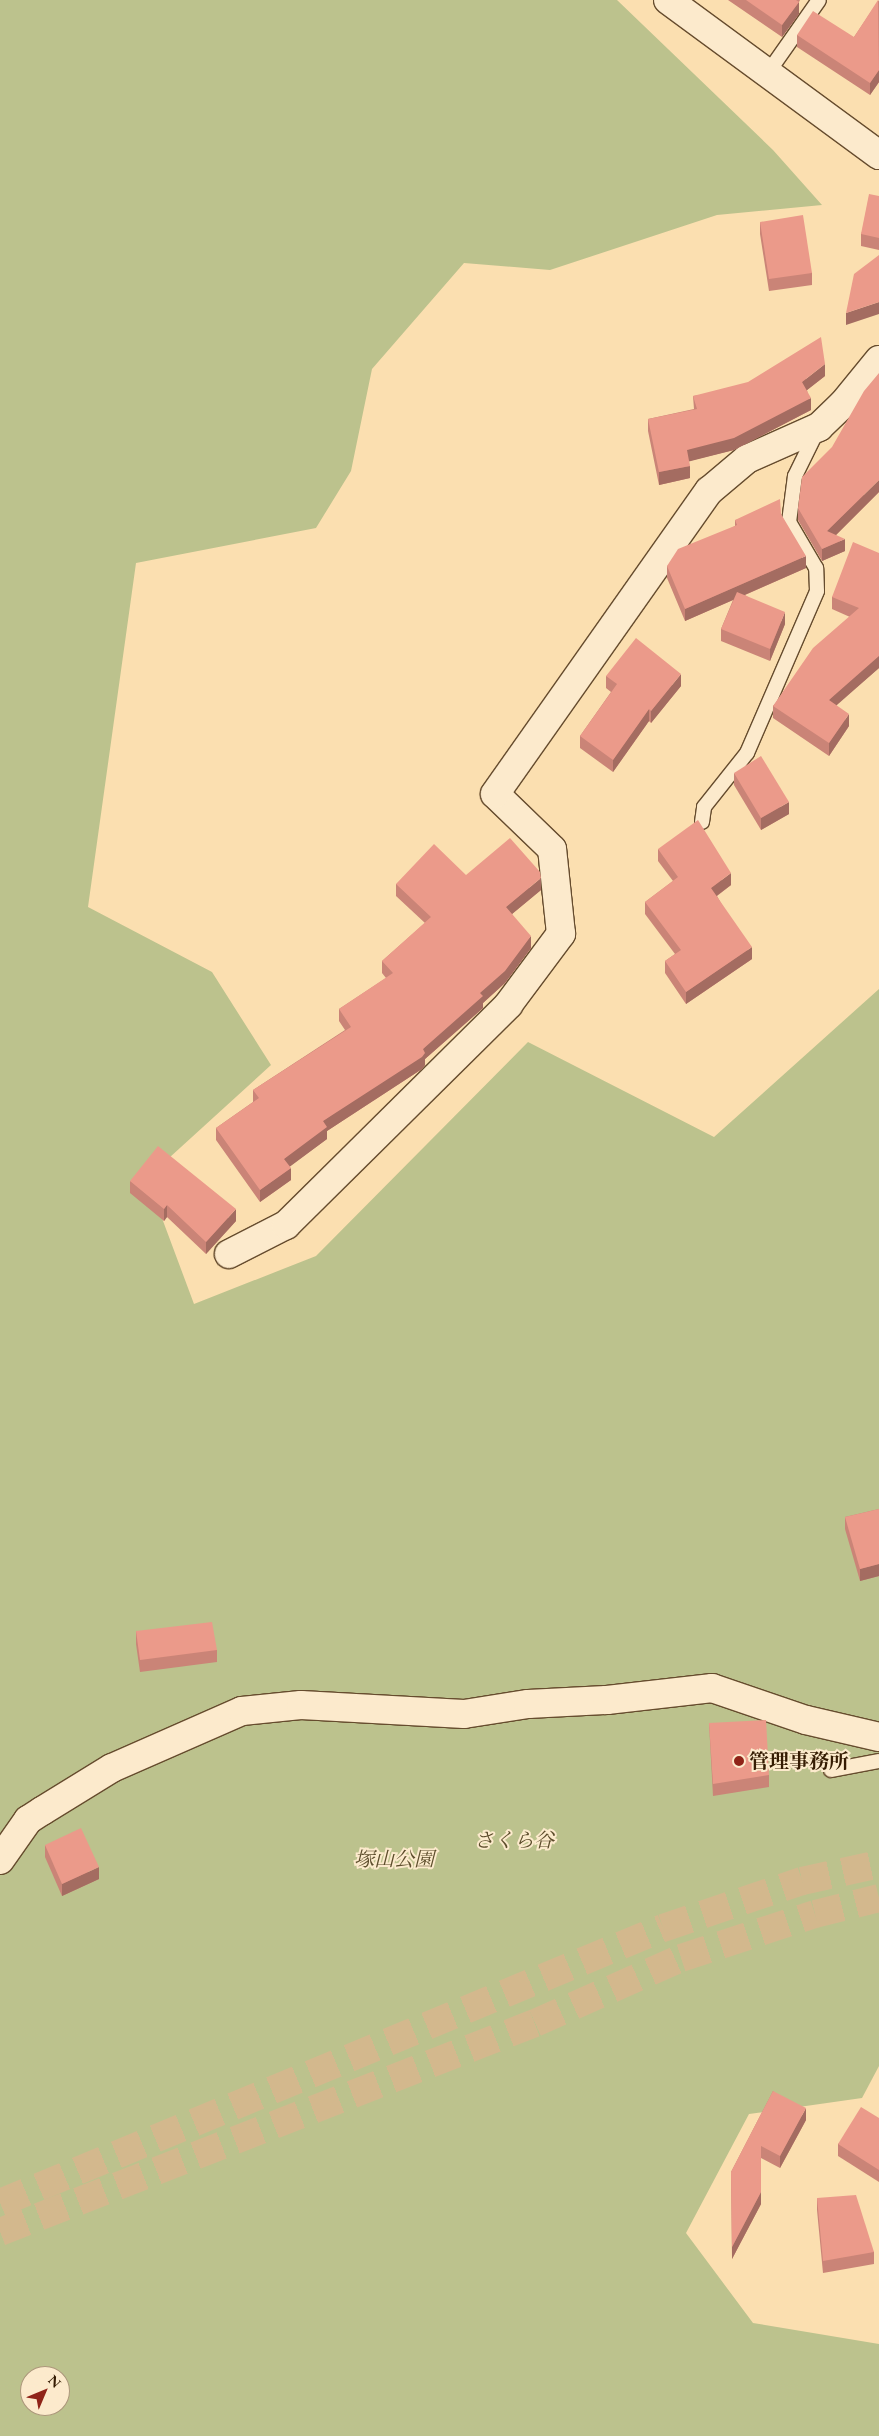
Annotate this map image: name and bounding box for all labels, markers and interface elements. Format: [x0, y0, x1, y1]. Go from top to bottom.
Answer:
place label: 管理事務所 [749, 1749, 849, 1773]
marker: 管理事務所 [733, 1755, 745, 1767]
park label: さくら谷 [474, 1828, 554, 1852]
park label: 塚山公園 [354, 1847, 434, 1871]
north arrow [20, 2366, 70, 2416]
text: N [45, 2371, 65, 2391]

